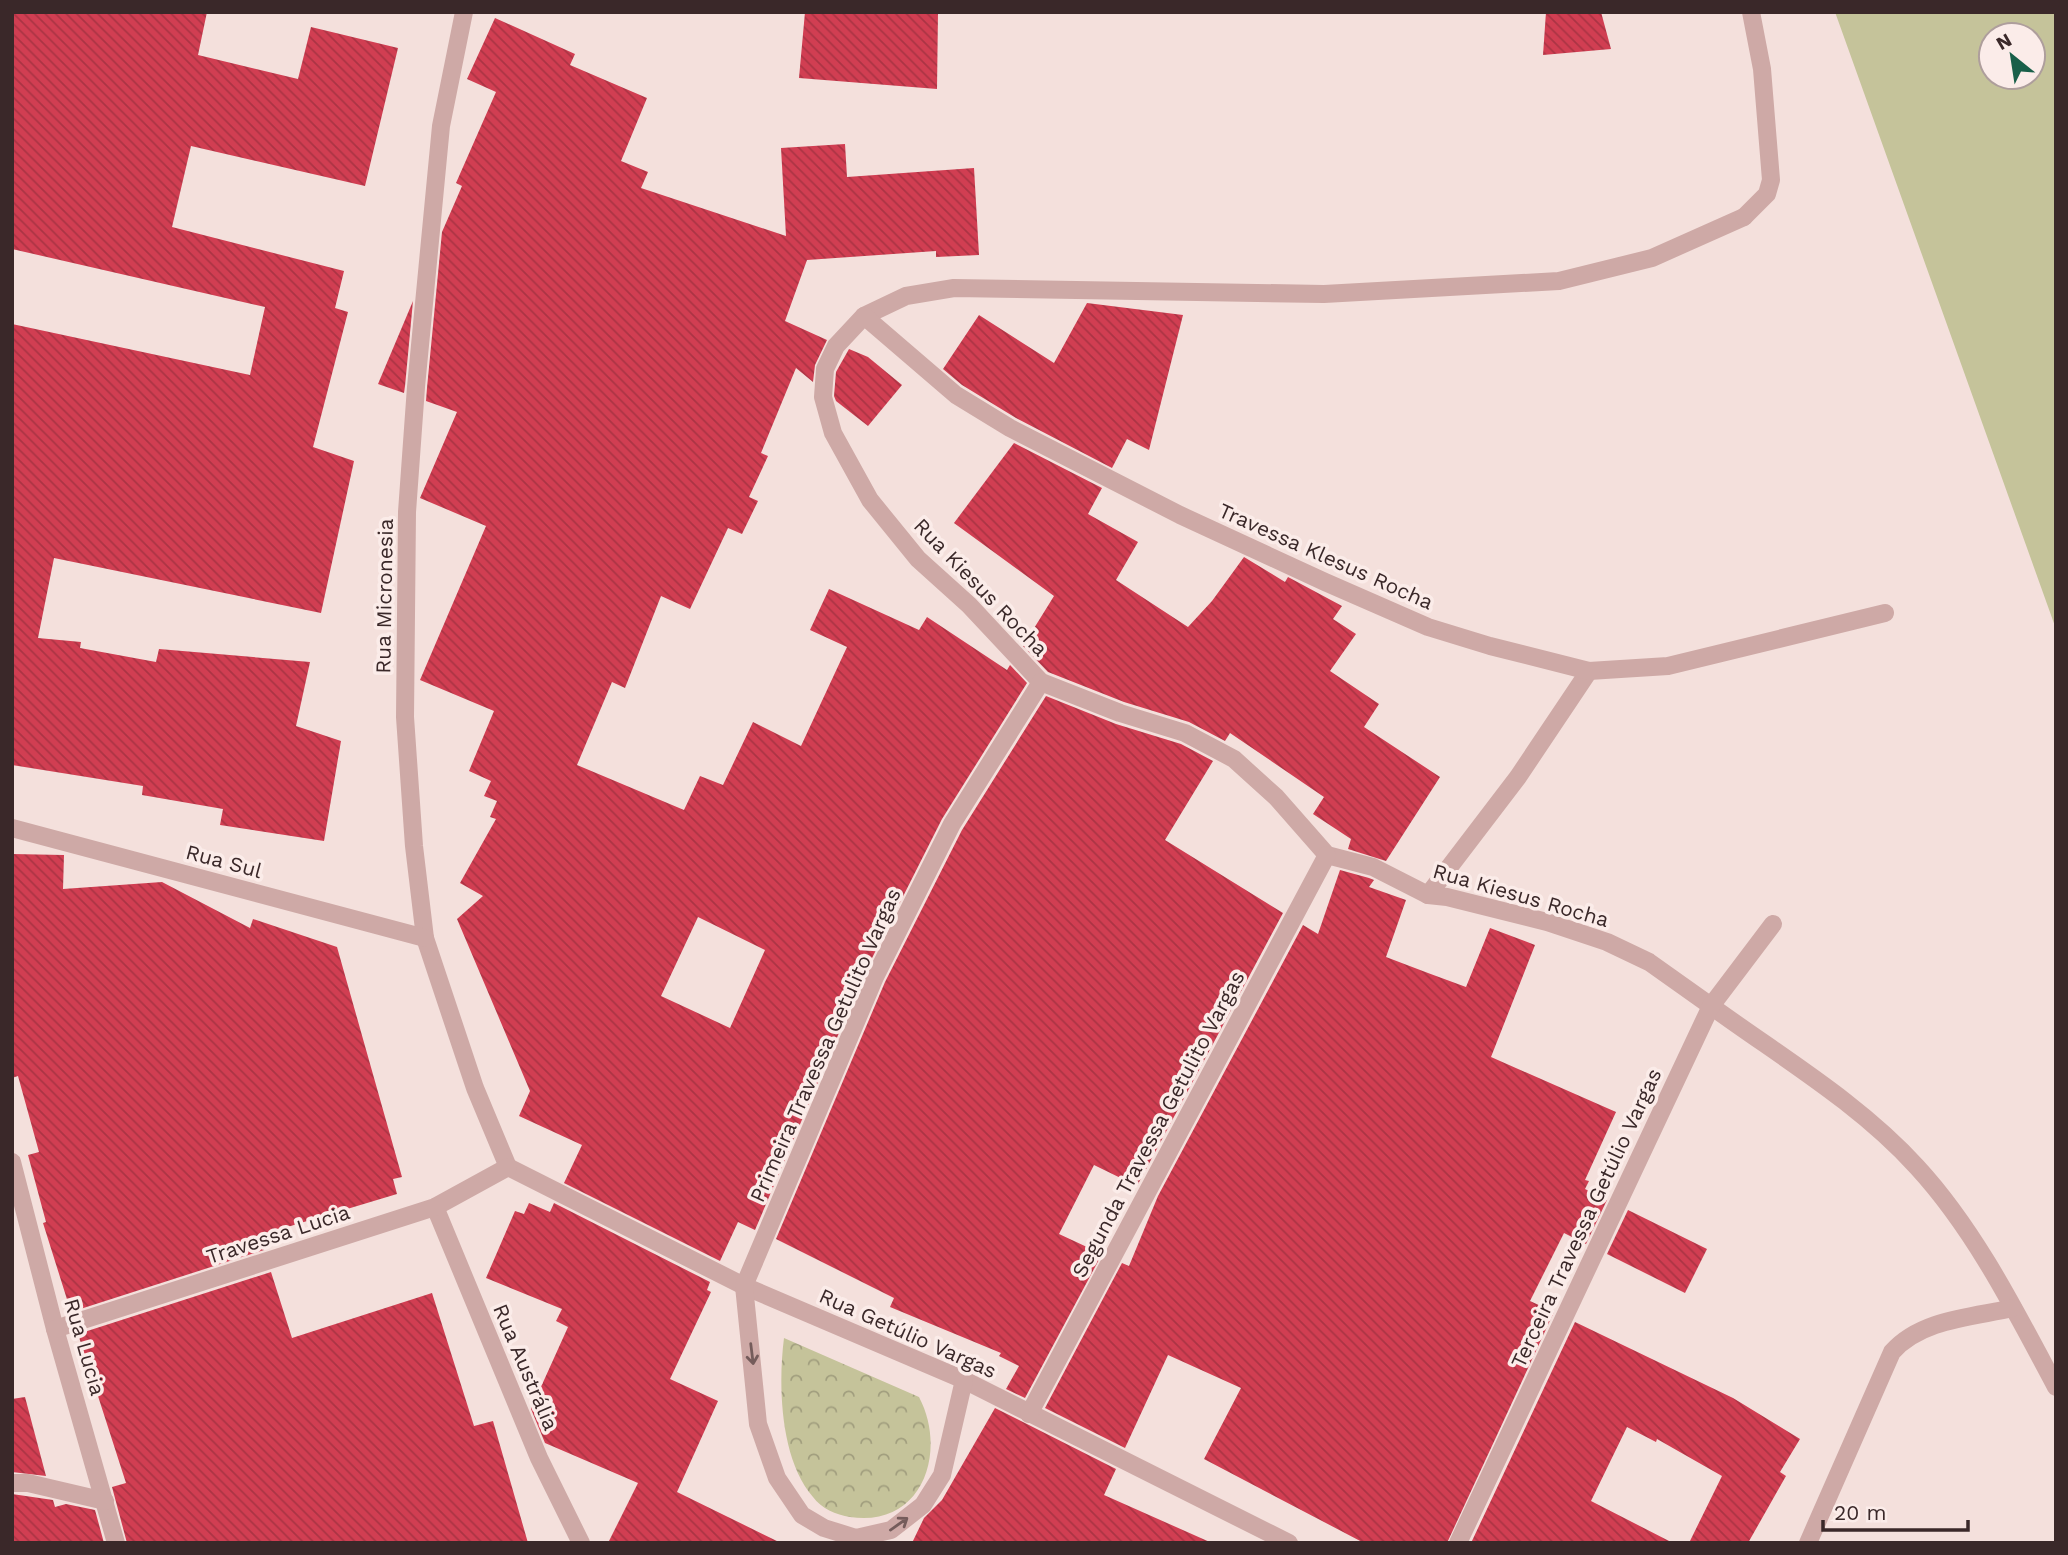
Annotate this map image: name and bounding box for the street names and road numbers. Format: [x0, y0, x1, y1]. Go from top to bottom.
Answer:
street label: Travessa Klesus Rocha [1215, 497, 1437, 615]
street label: Rua Kiesus Rocha [909, 513, 1053, 661]
street label: Rua Micronesia [370, 518, 398, 674]
street label: Rua Sul [183, 839, 265, 883]
street label: Rua Kiesus Rocha [1430, 858, 1612, 932]
street label: Primeira Travessa Getulito Vargas [744, 884, 906, 1206]
street label: Segunda Travessa Getulito Vargas [1066, 966, 1250, 1282]
street label: Terceira Travessa Getúlio Vargas [1505, 1064, 1667, 1372]
street label: Travessa Lucia [203, 1199, 353, 1269]
street label: Rua Getúlio Vargas [815, 1283, 1001, 1383]
street label: Rua Lucia [59, 1296, 111, 1399]
street label: Rua Austrália [488, 1300, 564, 1434]

